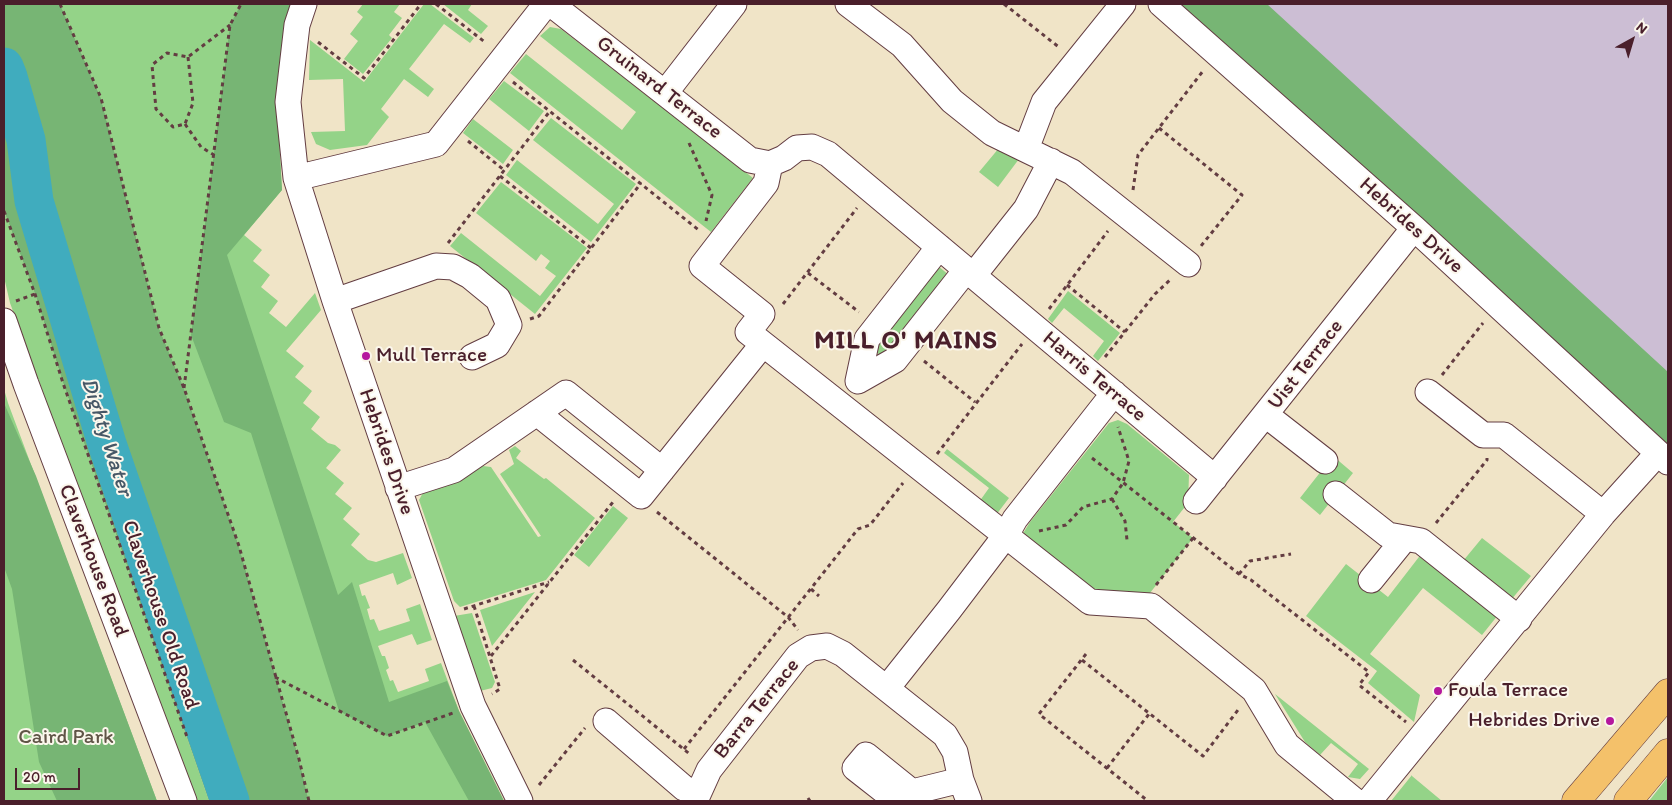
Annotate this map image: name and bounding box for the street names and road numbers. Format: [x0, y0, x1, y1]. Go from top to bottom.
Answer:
street label: Gruinard Terrace [591, 31, 727, 145]
street label: Hebrides Drive [1354, 173, 1468, 279]
street label: Uist Terrace [1263, 315, 1349, 415]
street label: Harris Terrace [1037, 326, 1151, 428]
street label: Hebrides Drive [353, 386, 419, 518]
street label: Claverhouse Road [52, 481, 134, 641]
street label: Claverhouse Old Road [116, 517, 204, 713]
street label: Barra Terrace [709, 654, 805, 764]

